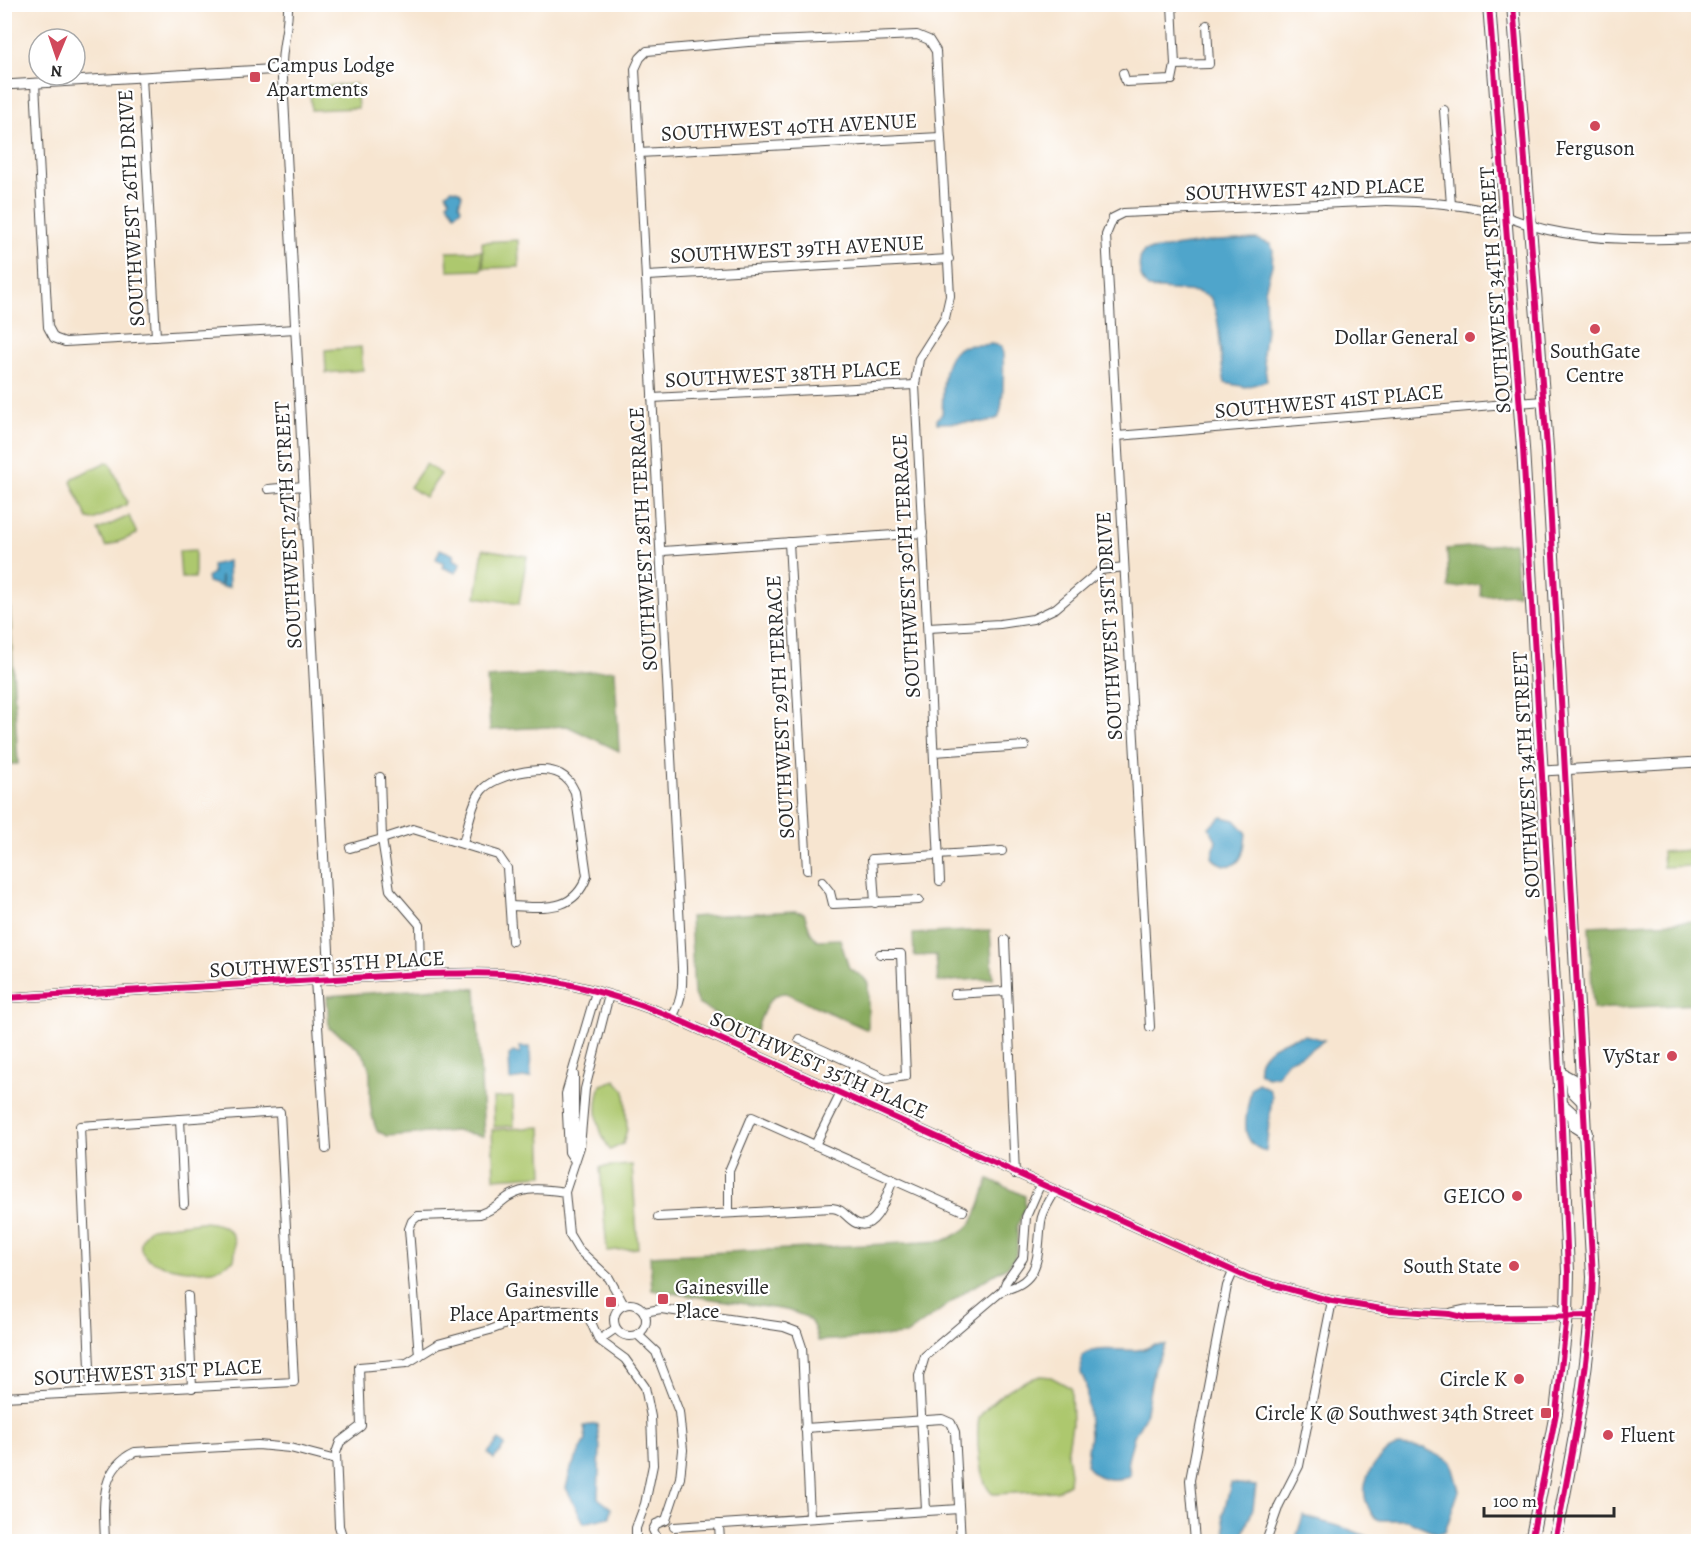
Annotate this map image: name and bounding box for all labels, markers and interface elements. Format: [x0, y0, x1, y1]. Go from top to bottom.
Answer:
north arrow [27, 27, 87, 87]
place label: Campus Lodge Apartments [266, 51, 395, 103]
text: N [50, 60, 63, 82]
marker: Campus Lodge Apartments [248, 70, 262, 84]
street label: SOUTHWEST 26TH DRIVE [111, 89, 151, 327]
street label: SOUTHWEST 40TH AVENUE [660, 106, 918, 148]
marker: Ferguson [1588, 119, 1602, 133]
place label: Ferguson [1555, 134, 1635, 162]
street label: SOUTHWEST 34TH STREET [1472, 165, 1518, 414]
street label: SOUTHWEST 42ND PLACE [1185, 171, 1425, 207]
street label: SOUTHWEST 39TH AVENUE [669, 228, 925, 270]
marker: SouthGate Centre [1588, 322, 1602, 336]
place label: Dollar General [1334, 323, 1458, 351]
marker: Dollar General [1463, 330, 1477, 344]
place label: SouthGate Centre [1550, 337, 1640, 389]
street label: SOUTHWEST 38TH PLACE [664, 354, 902, 394]
street label: SOUTHWEST 41ST PLACE [1213, 377, 1445, 425]
street label: SOUTHWEST 27TH STREET [268, 400, 308, 650]
street label: SOUTHWEST 28TH TERRACE [622, 406, 664, 672]
street label: SOUTHWEST 30TH TERRACE [885, 433, 927, 699]
street label: SOUTHWEST 31ST DRIVE [1089, 511, 1129, 741]
street label: SOUTHWEST 29TH TERRACE [759, 574, 801, 840]
street label: SOUTHWEST 34TH STREET [1506, 650, 1546, 899]
street label: SOUTHWEST 35TH PLACE [209, 944, 445, 984]
street label: SOUTHWEST 35TH PLACE [706, 1004, 932, 1126]
place label: VyStar [1602, 1042, 1660, 1070]
marker: VyStar [1665, 1049, 1679, 1063]
place label: GEICO [1444, 1182, 1505, 1210]
marker: GEICO [1510, 1189, 1524, 1203]
place label: South State [1403, 1252, 1502, 1280]
marker: South State [1507, 1259, 1521, 1273]
place label: Gainesville Place [675, 1273, 769, 1325]
place label: Gainesville Place Apartments [449, 1276, 599, 1328]
marker: Gainesville Place [656, 1292, 670, 1306]
marker: Gainesville Place Apartments [604, 1295, 618, 1309]
street label: SOUTHWEST 31ST PLACE [33, 1352, 263, 1392]
place label: Circle K [1440, 1365, 1507, 1393]
marker: Circle K [1512, 1372, 1526, 1386]
place label: Circle K @ Southwest 34th Street [1255, 1399, 1534, 1427]
marker: Circle K @ Southwest 34th Street [1539, 1406, 1553, 1420]
place label: Fluent [1620, 1421, 1675, 1449]
marker: Fluent [1601, 1428, 1615, 1442]
scale bar [1484, 1480, 1614, 1518]
text: 100 m [1493, 1489, 1537, 1513]

